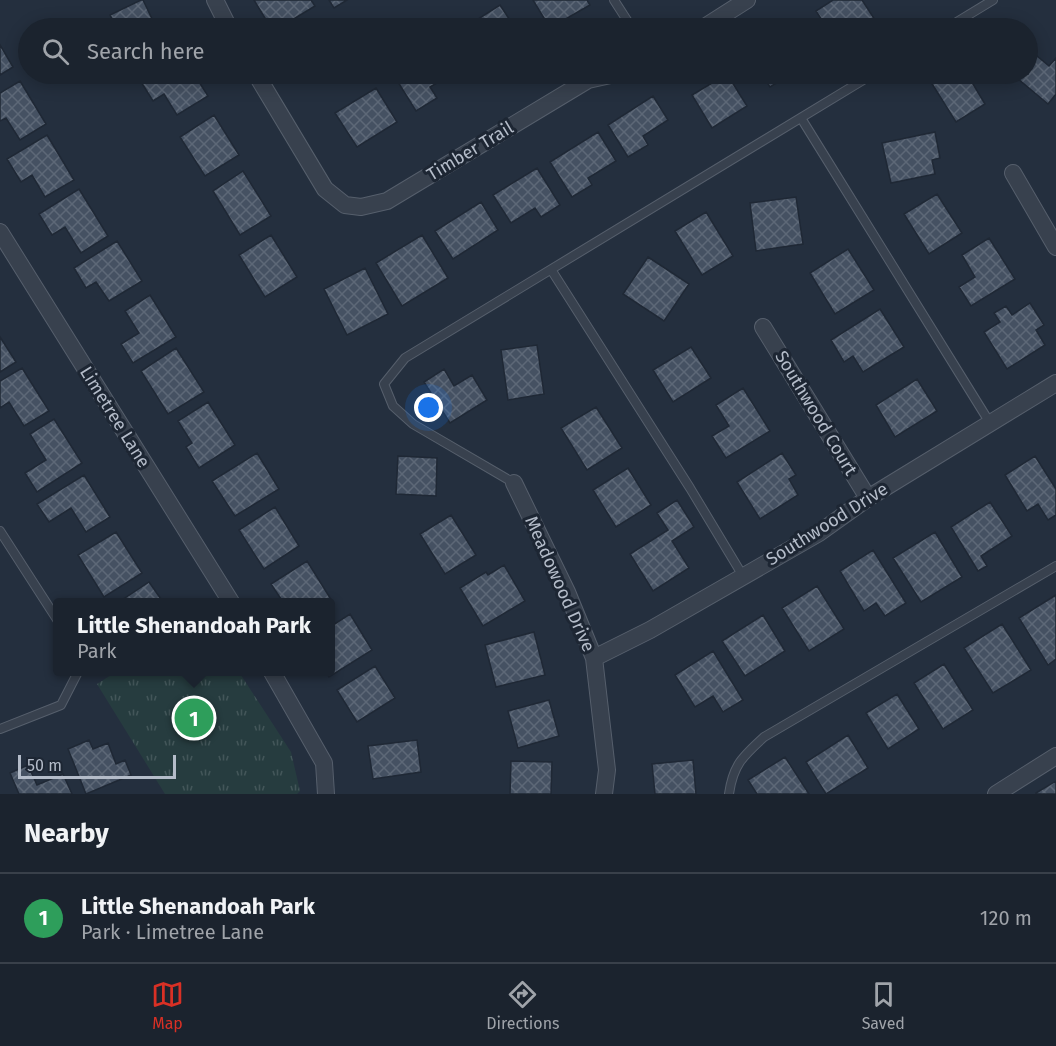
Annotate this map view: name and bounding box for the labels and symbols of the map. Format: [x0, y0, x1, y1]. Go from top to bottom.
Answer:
street label: Timber Trail [423, 117, 517, 185]
street label: Southwood Court [770, 347, 862, 480]
street label: Limetree Lane [75, 362, 155, 472]
your location [414, 393, 443, 422]
street label: Southwood Drive [762, 478, 892, 570]
street label: Meadowood Drive [520, 513, 600, 655]
pin: 1 [174, 696, 214, 740]
scale bar [18, 752, 176, 780]

